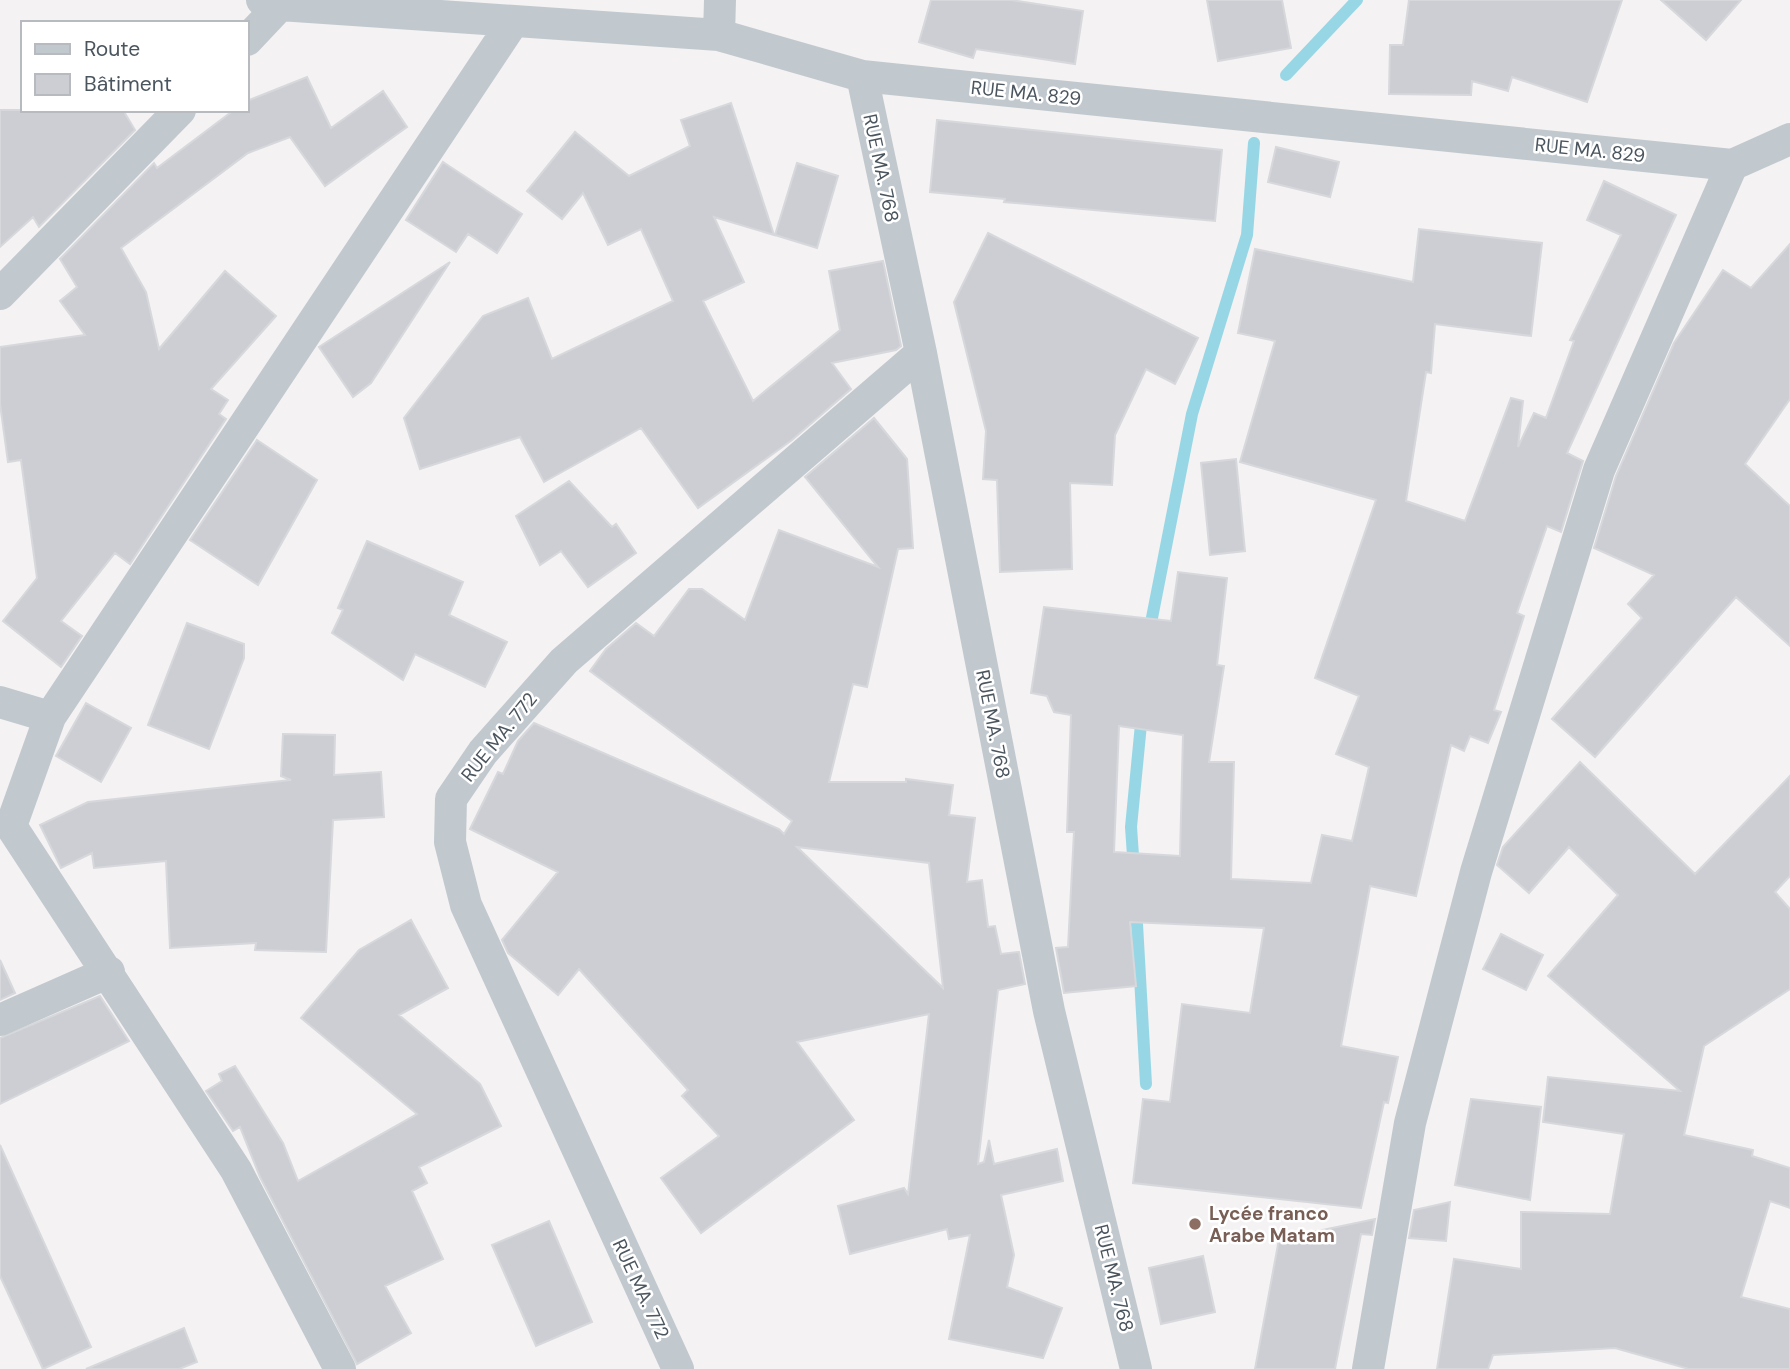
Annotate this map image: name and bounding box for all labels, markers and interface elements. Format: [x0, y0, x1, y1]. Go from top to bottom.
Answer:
legend [21, 21, 248, 112]
text: Route [84, 35, 140, 63]
text: Bâtiment [84, 70, 172, 98]
street label: RUE MA. 829 [970, 75, 1082, 111]
street label: RUE MA. 768 [857, 112, 905, 224]
street label: RUE MA. 829 [1534, 132, 1646, 168]
street label: RUE MA. 768 [970, 668, 1016, 780]
street label: RUE MA. 772 [455, 687, 543, 787]
place label: Lycée franco Arabe Matam [1209, 1201, 1335, 1248]
marker: Lycée franco Arabe Matam [1187, 1216, 1203, 1232]
street label: RUE MA. 768 [1089, 1222, 1139, 1334]
street label: RUE MA. 772 [607, 1235, 675, 1343]

